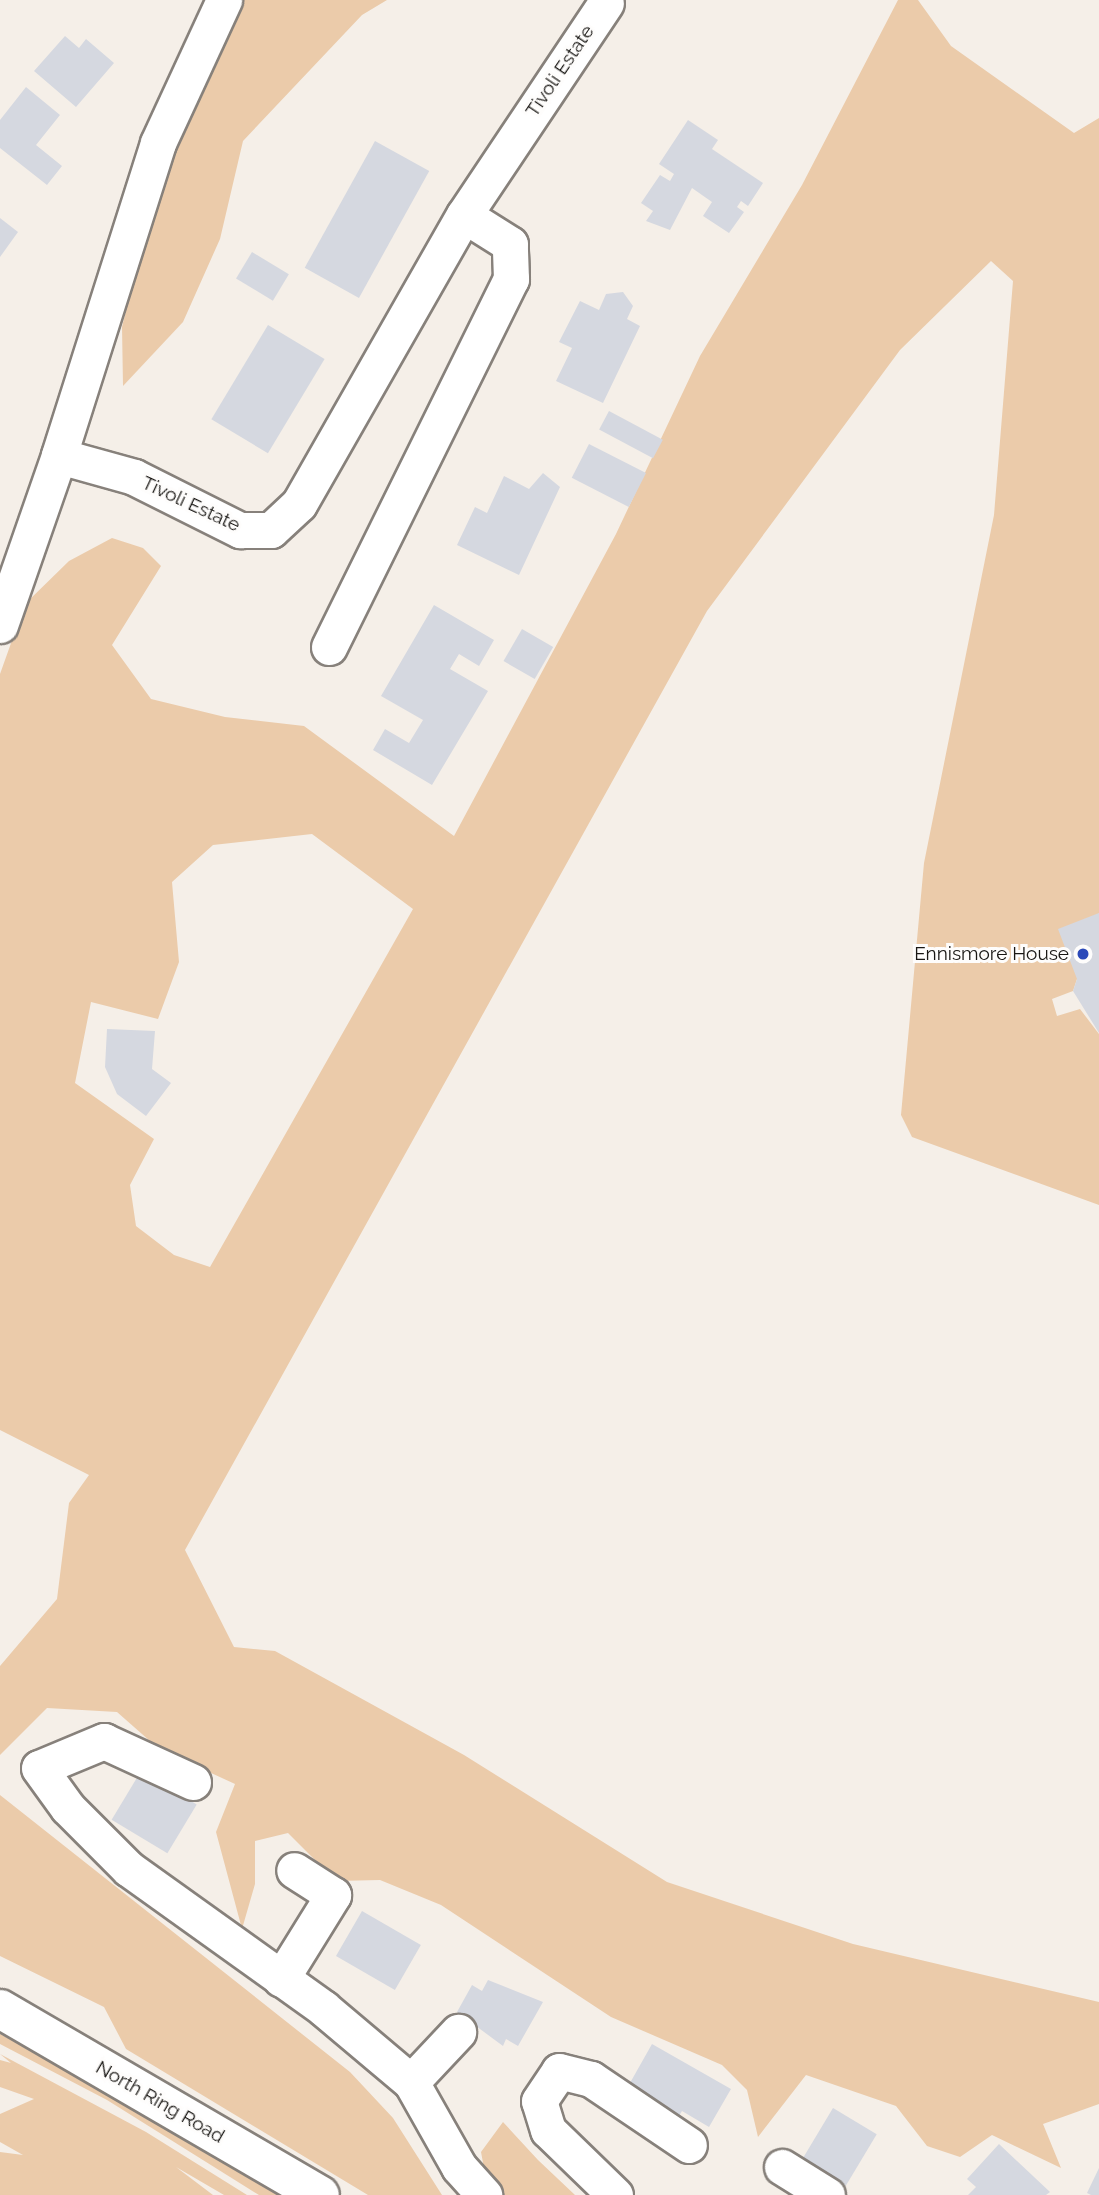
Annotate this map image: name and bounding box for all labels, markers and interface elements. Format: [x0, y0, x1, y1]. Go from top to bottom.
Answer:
street label: Tivoli Estate [521, 21, 599, 121]
street label: Tivoli Estate [138, 471, 244, 537]
place label: Ennismore House [914, 943, 1069, 965]
marker: Ennismore House [1075, 946, 1091, 962]
street label: North Ring Road [92, 2056, 228, 2148]

